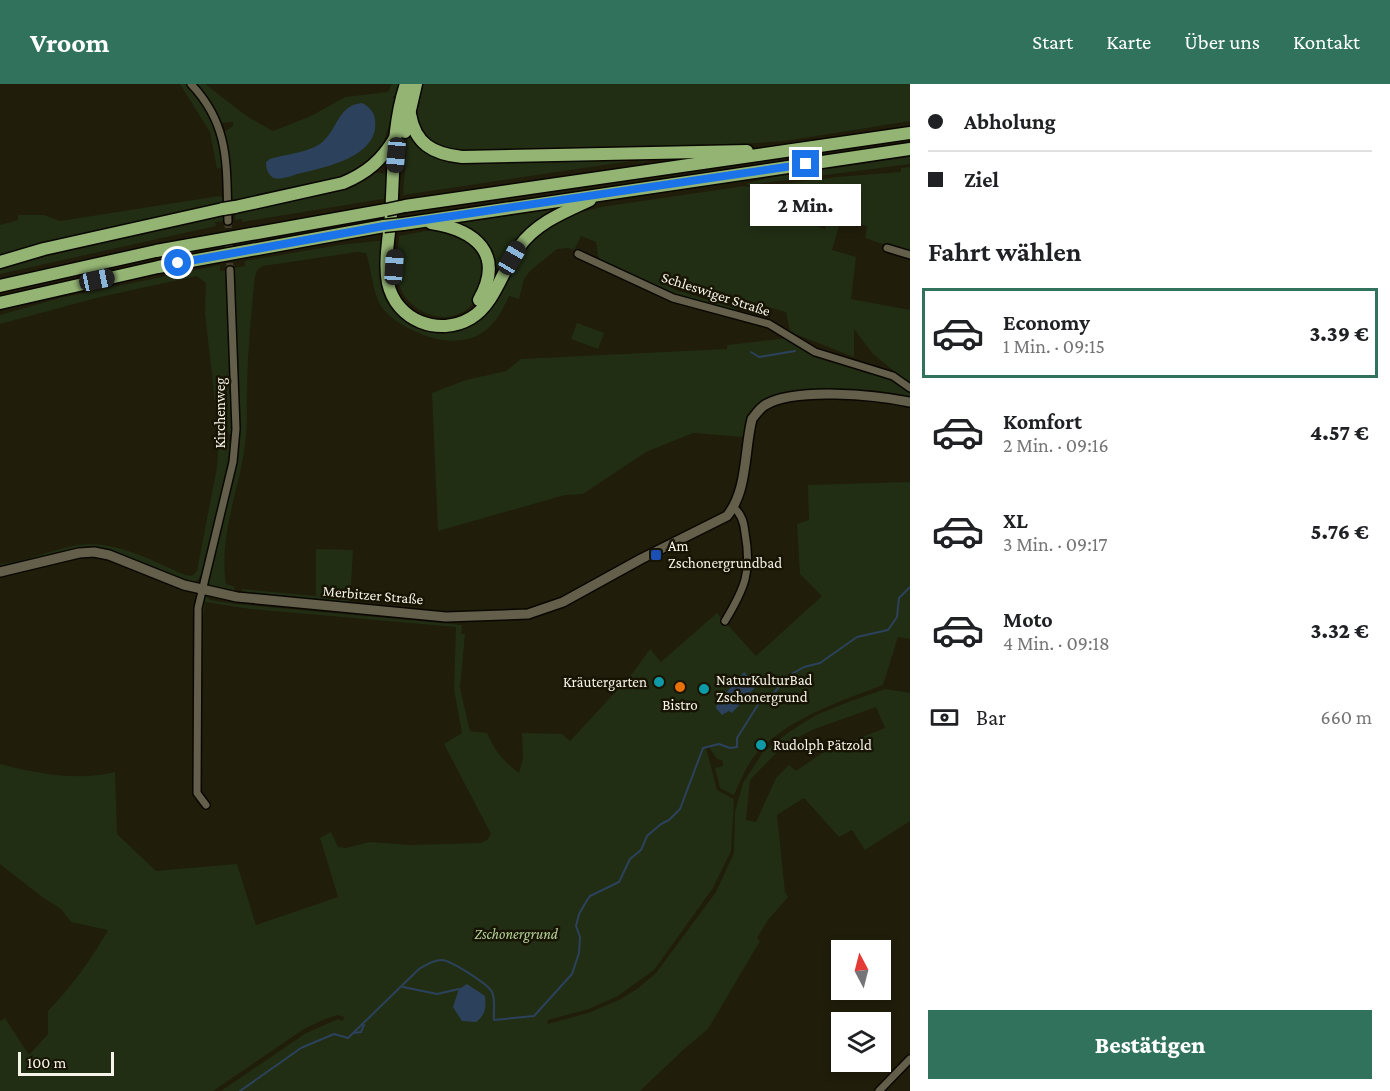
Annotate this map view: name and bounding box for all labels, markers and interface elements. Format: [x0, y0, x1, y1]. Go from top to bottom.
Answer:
text: Vroom [30, 27, 110, 58]
text: Start [1032, 30, 1073, 54]
text: Karte [1106, 30, 1151, 54]
text: Über uns [1184, 30, 1260, 54]
text: Kontakt [1293, 30, 1360, 54]
text: Abholung [964, 109, 1056, 134]
car [385, 136, 407, 174]
route end [792, 150, 819, 177]
text: Ziel [964, 167, 999, 192]
callout: 2 Min. [750, 185, 862, 227]
text: 2 Min. [778, 194, 833, 216]
text: Fahrt wählen [928, 237, 1081, 267]
car [495, 238, 529, 278]
car [384, 248, 404, 286]
route start [164, 249, 191, 276]
car [78, 267, 116, 293]
street label: Schleswiger Straße [659, 269, 773, 320]
icon: car [931, 306, 985, 360]
text: Economy [1003, 310, 1090, 335]
text: 3.39 € [1310, 321, 1369, 346]
text: 1 Min. · 09:15 [1003, 335, 1105, 357]
street label: Kirchenweg [212, 377, 229, 449]
icon: car [931, 405, 985, 459]
text: Komfort [1003, 409, 1082, 434]
text: 4.57 € [1310, 420, 1369, 445]
text: 2 Min. · 09:16 [1003, 434, 1109, 456]
icon: car [931, 504, 985, 558]
text: XL [1003, 508, 1028, 533]
text: 5.76 € [1311, 519, 1369, 544]
text: 3 Min. · 09:17 [1003, 533, 1108, 555]
place label: Am Zschonergrundbad [668, 538, 782, 572]
marker: Am Zschonergrundbad [649, 548, 663, 562]
street label: Merbitzer Straße [322, 583, 424, 607]
icon: car [931, 603, 985, 657]
text: Moto [1003, 607, 1053, 632]
text: 3.32 € [1311, 618, 1369, 643]
text: 4 Min. · 09:18 [1003, 632, 1110, 654]
place label: NaturKulturBad Zschonergrund [716, 672, 813, 706]
place label: Kräutergarten [563, 674, 647, 691]
marker: Kräutergarten [652, 675, 666, 689]
marker: Bistro [673, 680, 687, 694]
marker: NaturKulturBad Zschonergrund [697, 682, 711, 696]
place label: Bistro [662, 697, 698, 713]
icon: cash [928, 701, 961, 734]
text: Bar [976, 705, 1006, 730]
text: 660 m [1321, 706, 1372, 728]
place label: Rudolph Pätzold [773, 737, 872, 754]
marker: Rudolph Pätzold [754, 738, 768, 752]
park label: Zschonergrund [474, 926, 559, 943]
north arrow [831, 940, 891, 1000]
map controls [831, 940, 891, 1072]
button: Bestätigen [928, 1010, 1372, 1079]
button: layers [831, 1012, 891, 1072]
scale bar [18, 1049, 114, 1076]
text: 100 m [27, 1054, 66, 1071]

